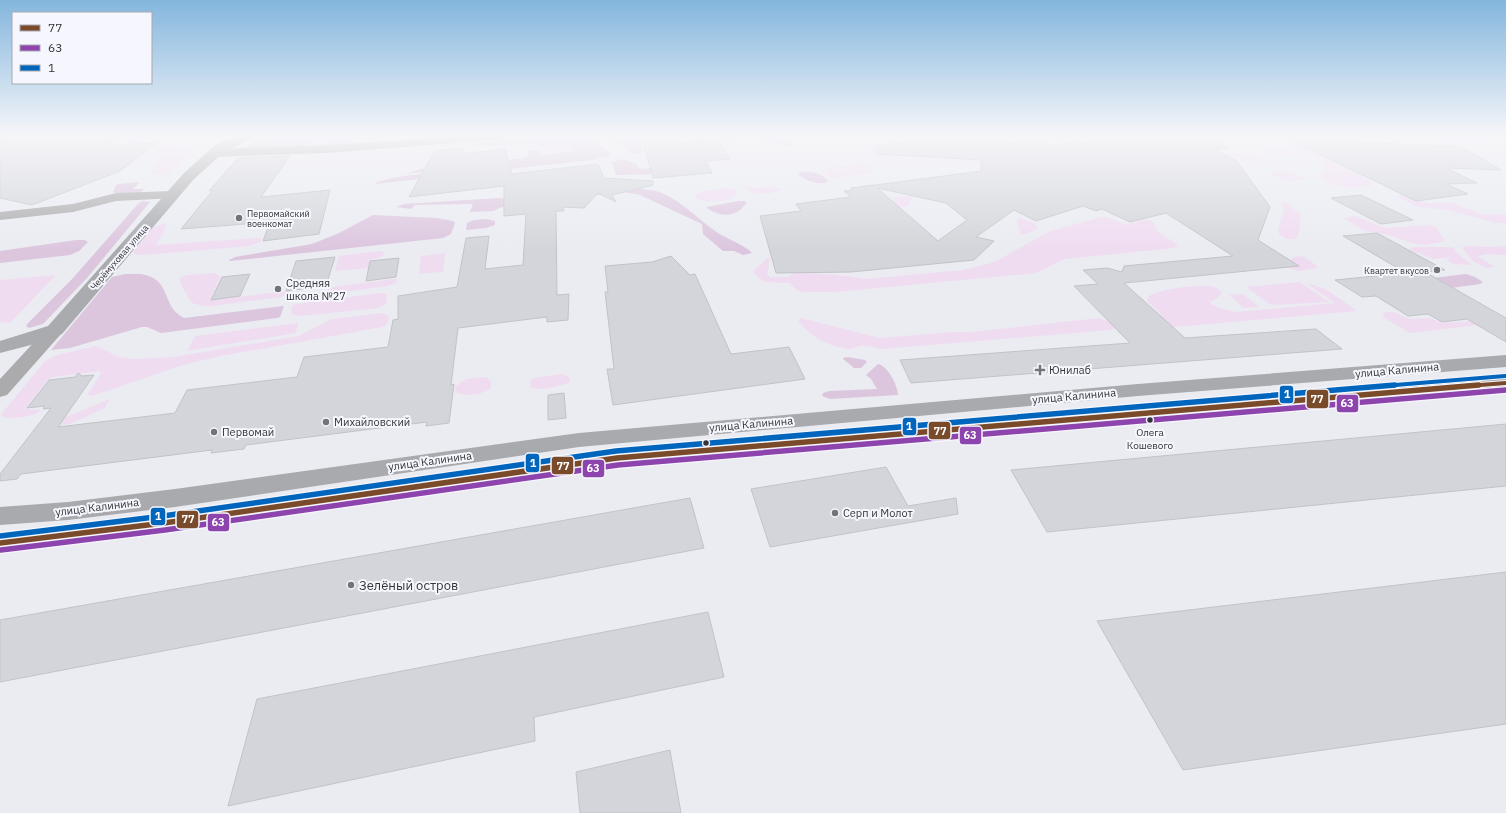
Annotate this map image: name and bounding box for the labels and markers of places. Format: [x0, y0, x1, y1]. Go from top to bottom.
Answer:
place label: Первомайский военкомат [247, 208, 310, 229]
marker: Первомайский военкомат [234, 213, 244, 223]
place label: Квартет вкусов [1364, 265, 1429, 276]
marker: Квартет вкусов [1432, 265, 1442, 275]
place label: Средняя школа №27 [286, 276, 346, 303]
marker: Средняя школа №27 [273, 284, 283, 294]
place label: Юнилаб [1049, 363, 1091, 377]
marker: Юнилаб [1034, 364, 1046, 376]
place label: Михайловский [334, 415, 410, 429]
marker: Олега Кошевого [1145, 415, 1155, 425]
marker: Михайловский [321, 417, 331, 427]
place label: Первомай [222, 425, 274, 439]
place label: Олега Кошевого [1127, 426, 1174, 452]
marker: Первомай [209, 427, 219, 437]
unlabelled marker [701, 438, 711, 448]
place label: Серп и Молот [843, 506, 913, 520]
marker: Серп и Молот [830, 508, 840, 518]
place label: Зелёный остров [359, 577, 458, 594]
marker: Зелёный остров [346, 580, 356, 590]

